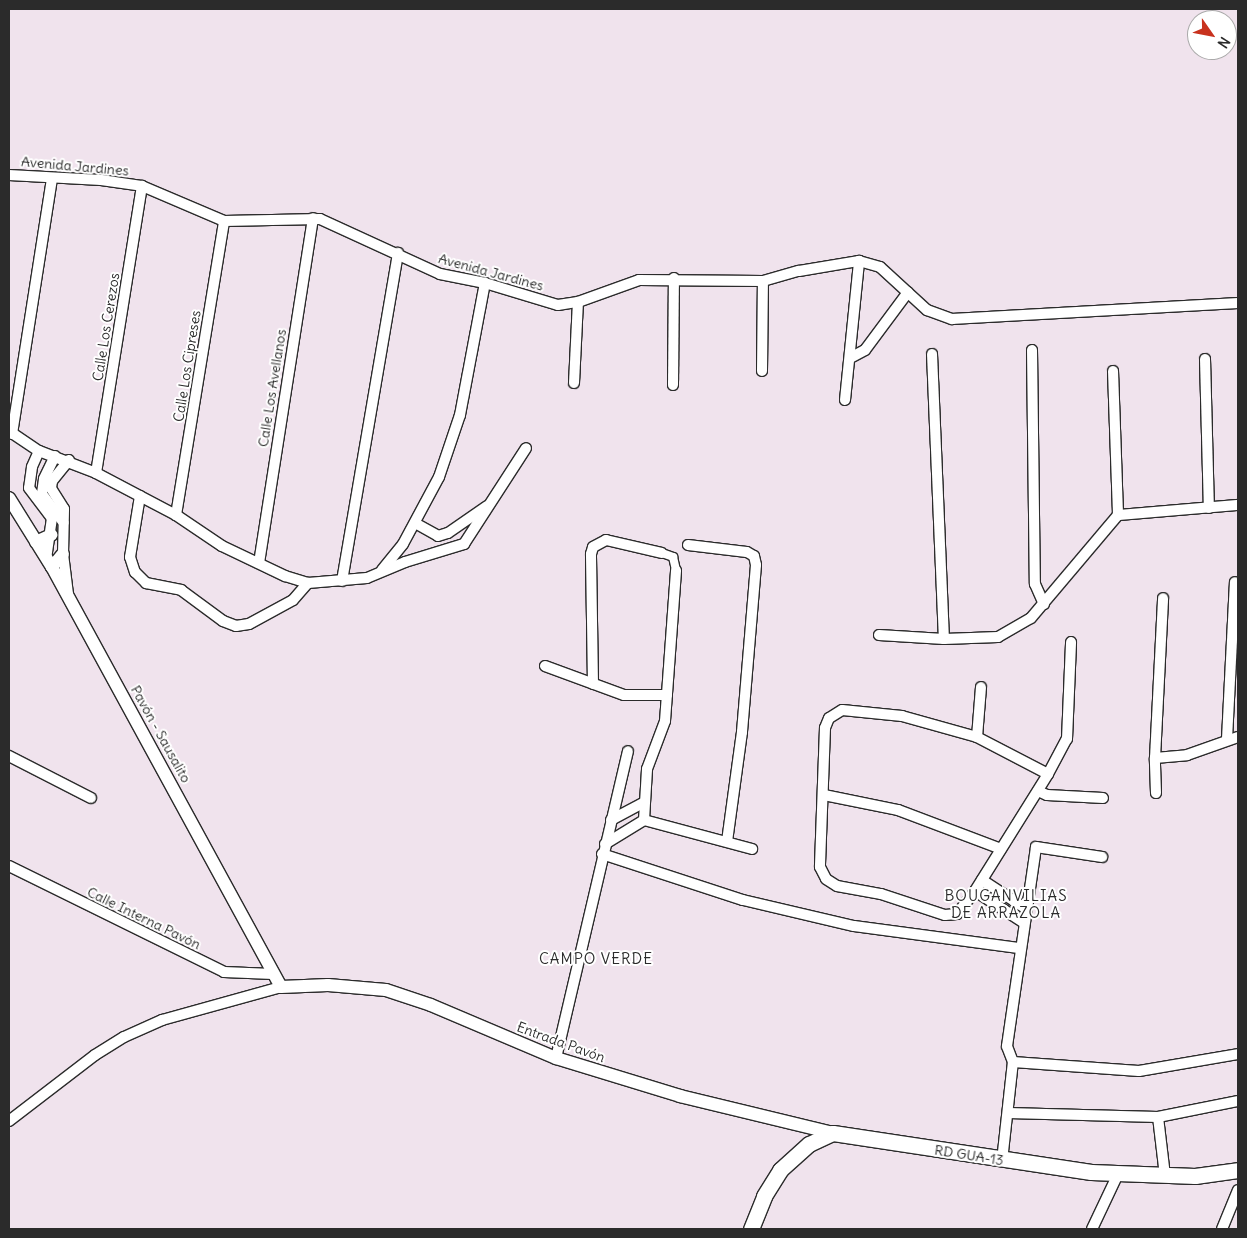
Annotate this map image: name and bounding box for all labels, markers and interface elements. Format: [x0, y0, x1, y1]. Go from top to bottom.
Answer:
north arrow [1187, 10, 1237, 60]
text: N [1214, 34, 1234, 52]
street label: Avenida Jardines [20, 153, 130, 179]
street label: Avenida Jardines [437, 250, 545, 294]
street label: Calle Los Cerezos [89, 272, 123, 382]
street label: Calle Los Cipreses [170, 309, 204, 423]
street label: Calle Los Avellanos [254, 328, 290, 448]
street label: Pavón - Sausalito [127, 682, 195, 786]
street label: Calle Interna Pavón [84, 883, 204, 953]
district label: BOUGANVILIAS DE ARRAZOLA [943, 886, 1069, 921]
district label: CAMPO VERDE [538, 950, 654, 968]
street label: Entrada Pavón [515, 1018, 607, 1066]
street label: RD GUA-13 [933, 1141, 1005, 1169]

